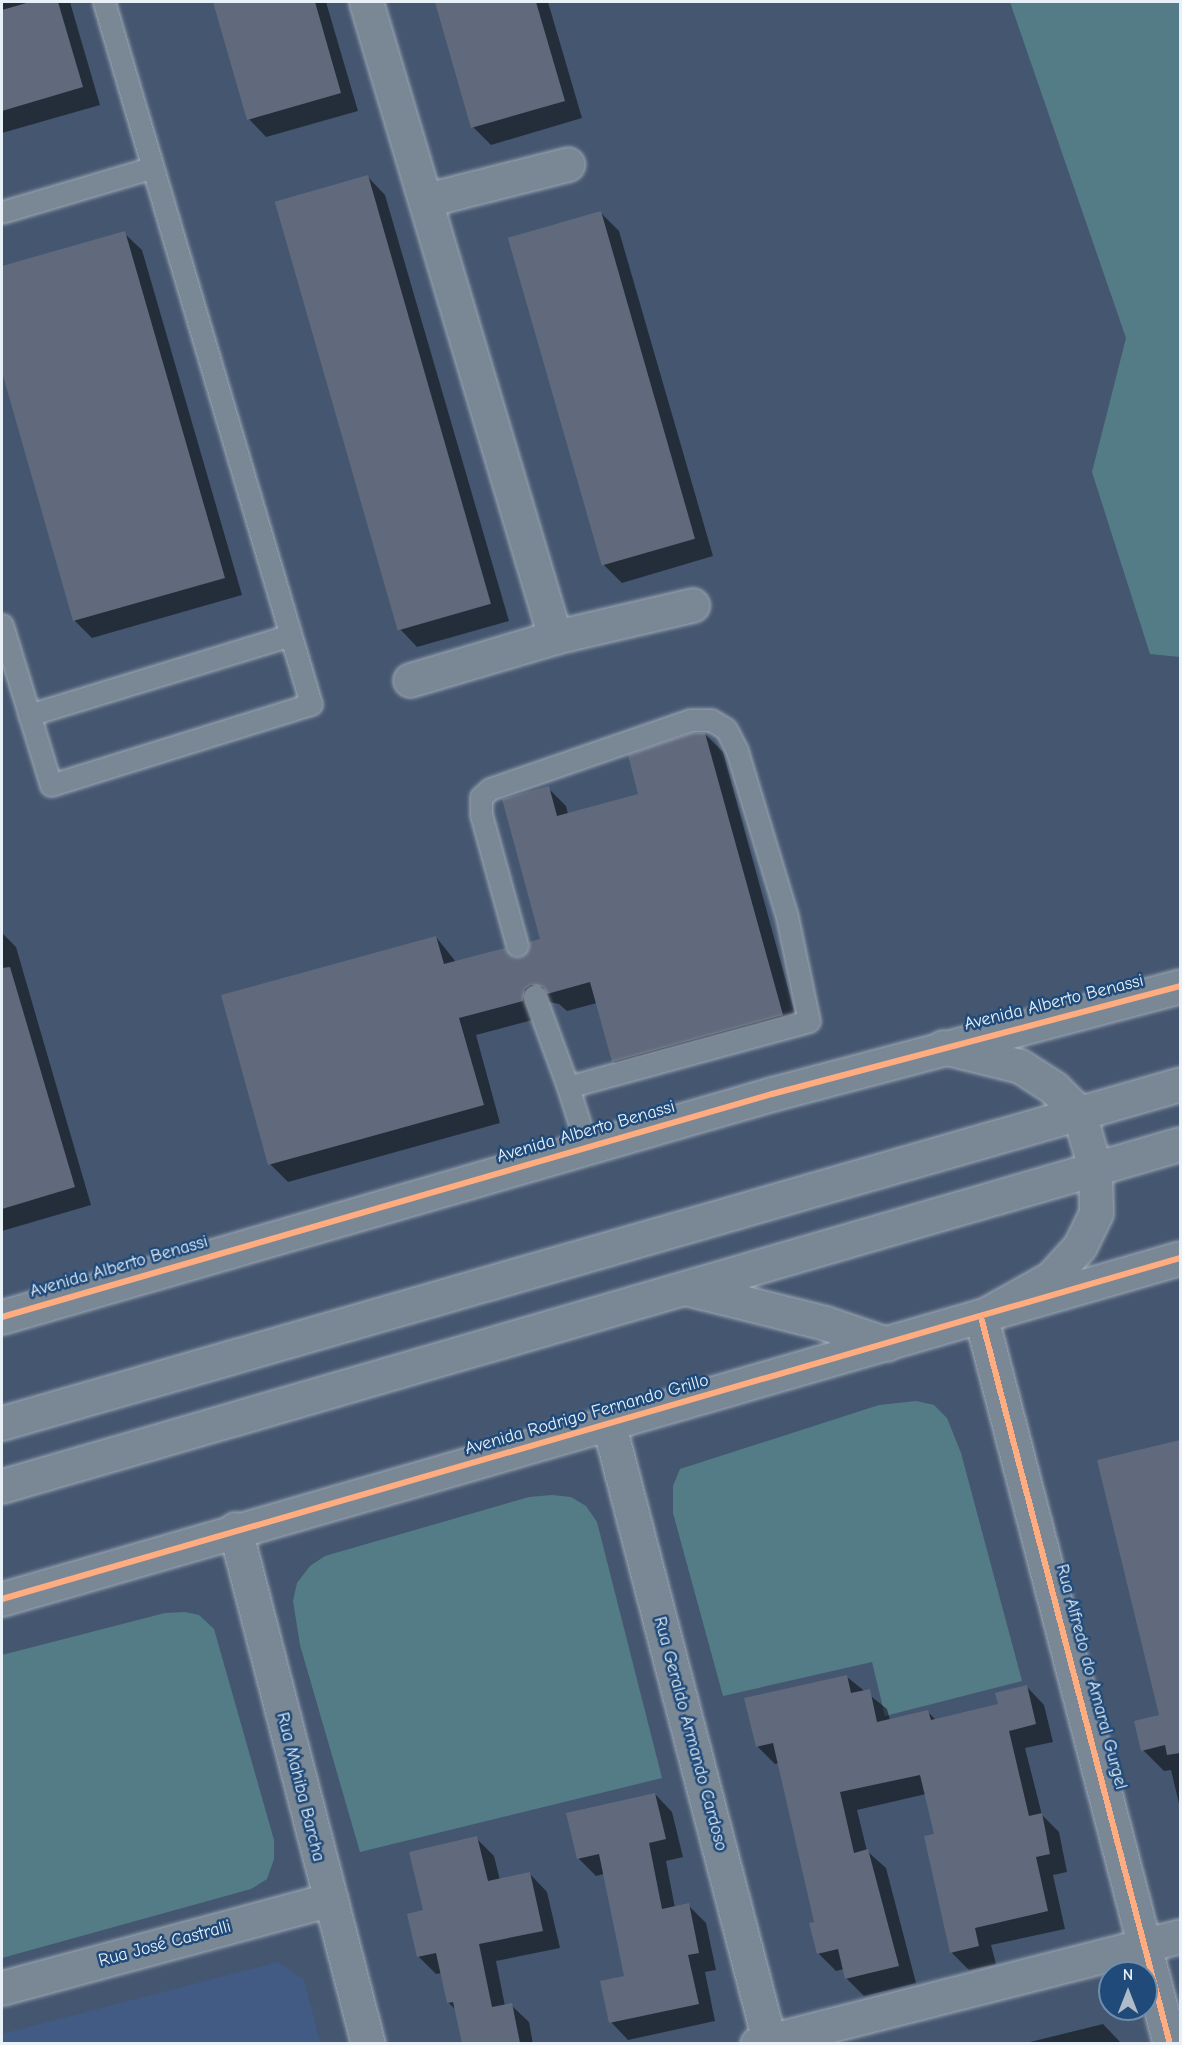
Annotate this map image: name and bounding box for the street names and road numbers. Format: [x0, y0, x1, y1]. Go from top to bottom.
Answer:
street label: Avenida Alberto Benassi [962, 970, 1146, 1036]
street label: Avenida Alberto Benassi [494, 1096, 678, 1168]
street label: Avenida Alberto Benassi [27, 1231, 211, 1303]
street label: Avenida Rodrigo Fernando Grillo [463, 1370, 711, 1460]
street label: Rua Alfredo do Amaral Gurgel [1050, 1562, 1132, 1792]
street label: Rua Geraldo Armando Cardoso [648, 1614, 732, 1854]
street label: Rua Mahiba Barcha [271, 1710, 329, 1864]
street label: Rua José Castralli [96, 1916, 234, 1972]

